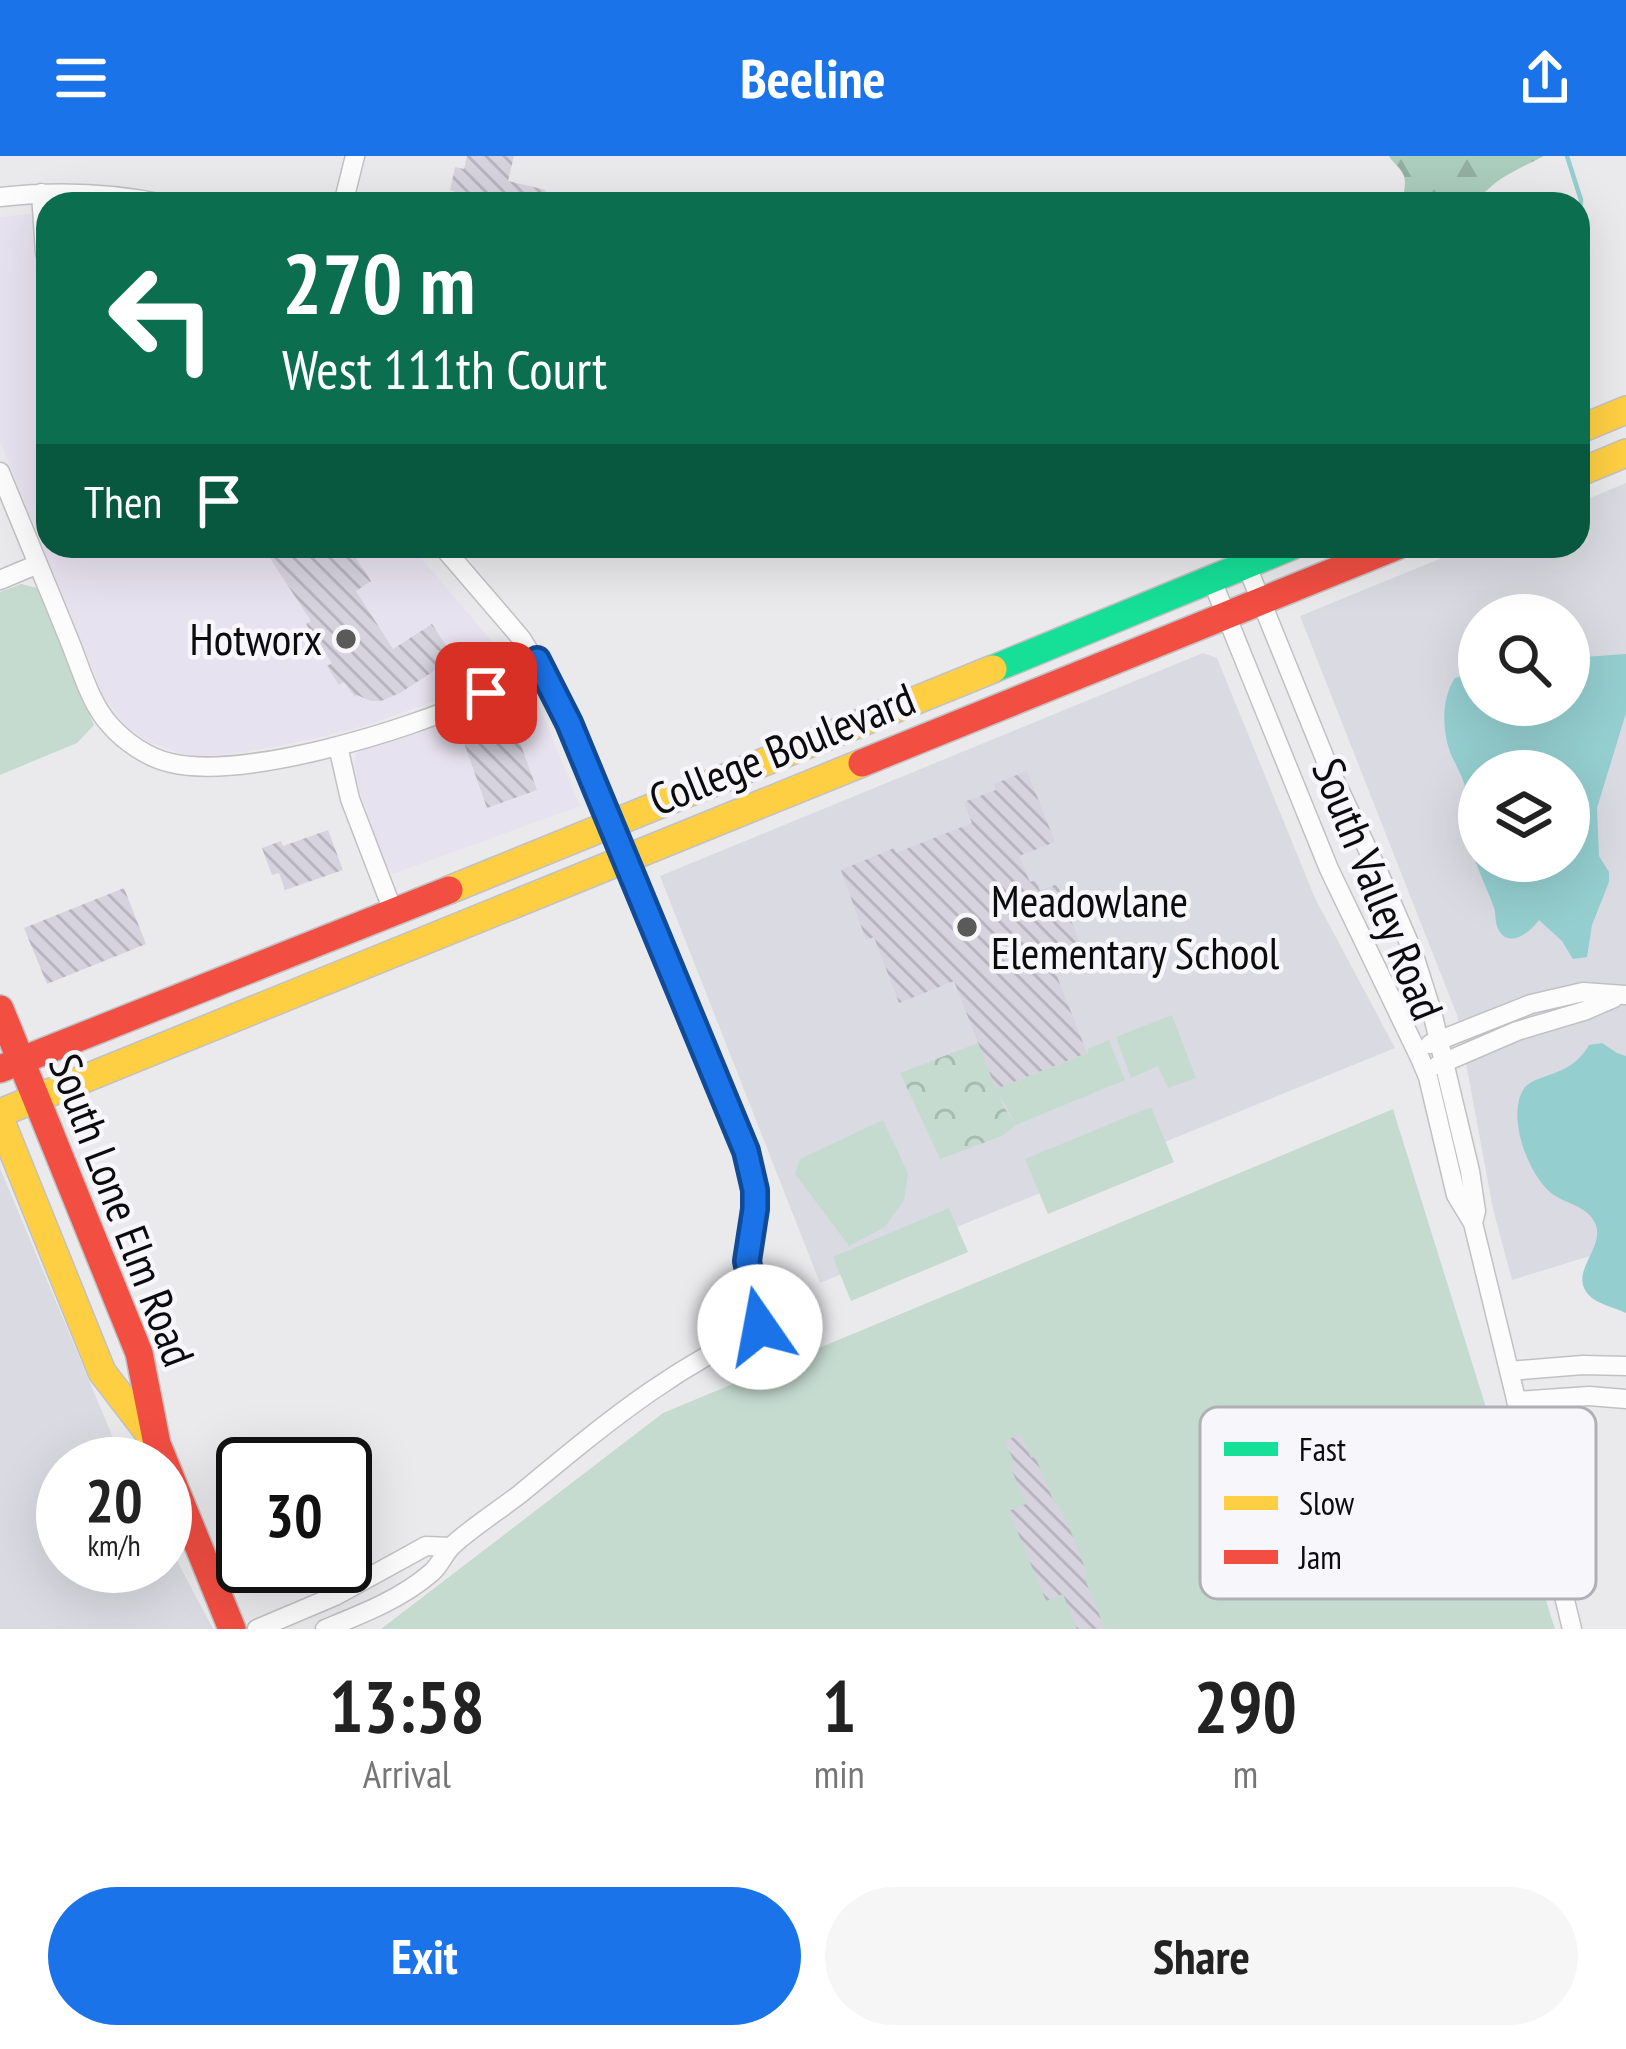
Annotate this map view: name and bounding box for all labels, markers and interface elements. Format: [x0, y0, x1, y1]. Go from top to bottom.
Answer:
text: Beeline [740, 43, 886, 113]
icon: menu [48, 45, 114, 111]
icon: share [1512, 45, 1578, 111]
text: 270 m [282, 228, 475, 337]
icon: left [84, 240, 240, 396]
text: West 111th Court [282, 334, 607, 404]
icon: arrive [186, 468, 252, 534]
text: Then [84, 472, 162, 530]
map controls [1458, 594, 1590, 882]
button: search [1458, 594, 1590, 726]
place label: Hotworx [190, 609, 322, 667]
marker: Hotworx [333, 626, 359, 652]
pin [435, 642, 537, 744]
icon: arrive [453, 660, 519, 726]
street label: College Boulevard [640, 668, 923, 828]
street label: South Valley Road [1300, 750, 1458, 1028]
button: layers [1458, 750, 1590, 882]
place label: Meadowlane Elementary School [991, 871, 1280, 981]
marker: Meadowlane Elementary School [954, 914, 980, 940]
street label: South Lone Elm Road [37, 1046, 209, 1374]
position arrow [697, 1264, 823, 1390]
legend [1200, 1407, 1596, 1599]
text: Fast [1299, 1427, 1346, 1470]
speed limit sign: 30 [216, 1437, 372, 1593]
text: 20 [85, 1461, 143, 1539]
text: Slow [1299, 1481, 1355, 1524]
text: km/h [87, 1525, 141, 1564]
text: Jam [1298, 1535, 1342, 1578]
text: 13:58 [329, 1659, 485, 1752]
text: 1 [822, 1659, 856, 1752]
text: 290 [1194, 1659, 1297, 1752]
text: Arrival [363, 1748, 451, 1799]
text: min [814, 1748, 865, 1799]
text: m [1233, 1748, 1258, 1799]
button: Exit [48, 1887, 801, 2025]
button: Share [825, 1887, 1578, 2025]

